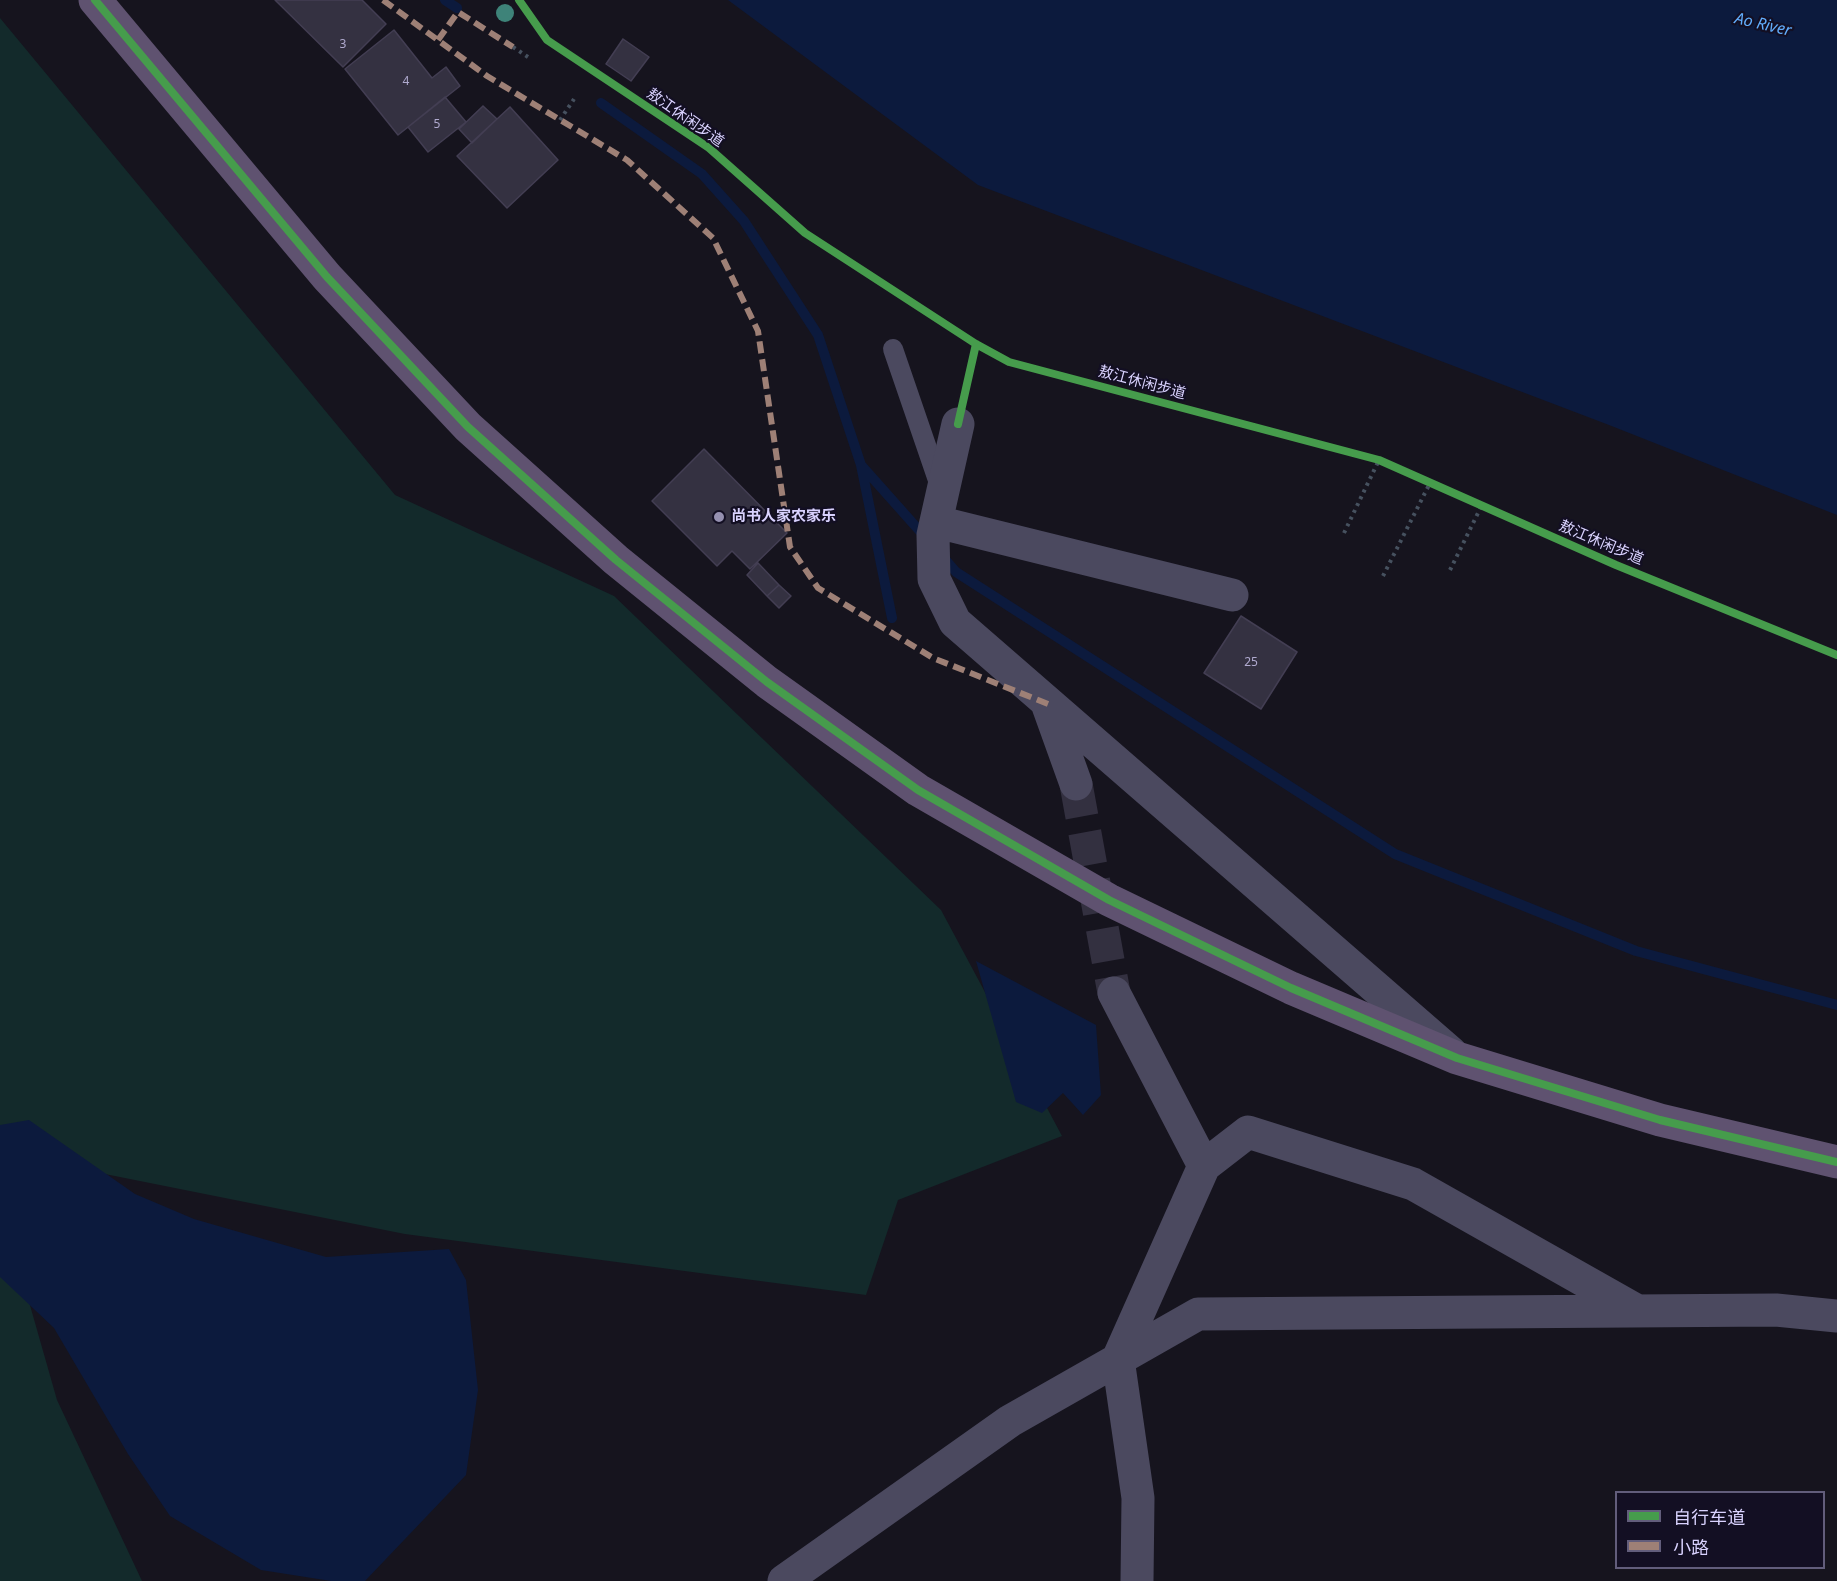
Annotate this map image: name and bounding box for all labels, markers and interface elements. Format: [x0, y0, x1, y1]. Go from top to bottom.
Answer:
water label: Ao River [1733, 9, 1793, 41]
house number: 3 [340, 38, 346, 52]
house number: 4 [403, 75, 409, 89]
street label: 敖江休闲步道 [643, 85, 727, 151]
house number: 5 [434, 118, 440, 132]
street label: 敖江休闲步道 [1096, 363, 1188, 403]
place label: 尚书人家农家乐 [731, 508, 836, 526]
marker: 尚书人家农家乐 [712, 510, 726, 524]
street label: 敖江休闲步道 [1556, 517, 1646, 569]
house number: 25 [1244, 656, 1258, 670]
legend [1615, 1491, 1825, 1569]
text: 自行车道 [1673, 1505, 1745, 1529]
text: 小路 [1673, 1535, 1709, 1559]

